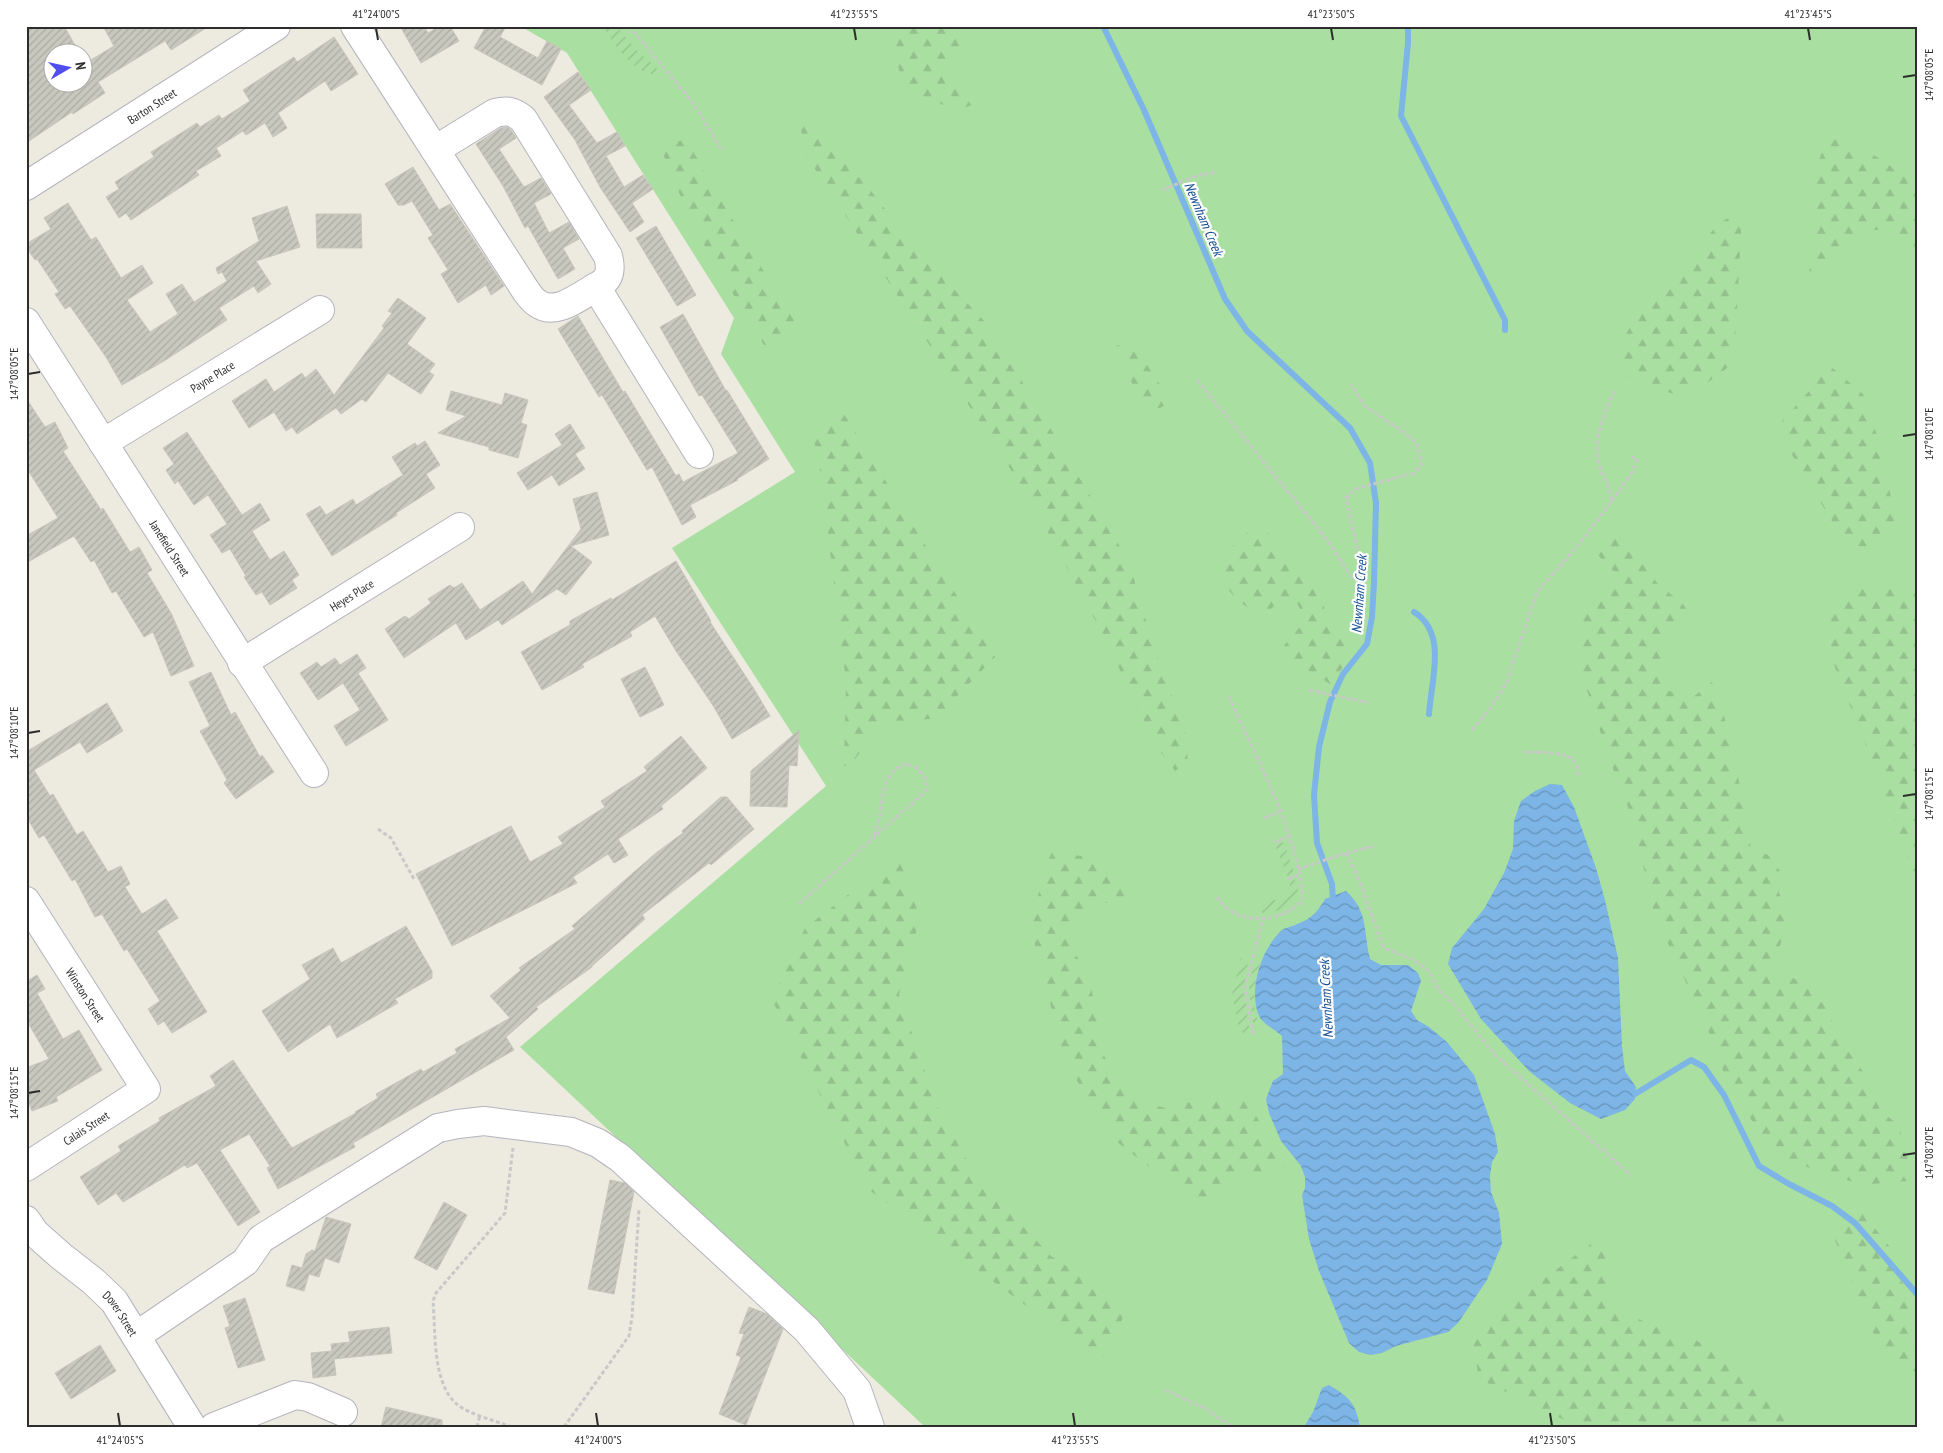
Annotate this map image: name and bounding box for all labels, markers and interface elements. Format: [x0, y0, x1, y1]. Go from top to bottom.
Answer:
text: 41°24'00"S [352, 6, 400, 21]
text: 41°23'55"S [830, 6, 878, 21]
text: 41°23'50"S [1307, 6, 1355, 21]
text: 41°23'45"S [1784, 6, 1832, 21]
north arrow [42, 42, 92, 92]
text: 147°08'05"E [1921, 49, 1936, 101]
text: N [71, 61, 90, 71]
street label: Barton Street [124, 84, 179, 127]
water label: Newnham Creek [1180, 179, 1228, 260]
text: 147°08'05"E [6, 348, 21, 400]
street label: Payne Place [187, 357, 237, 395]
text: 147°08'10"E [1921, 408, 1936, 460]
street label: Janefield Street [146, 516, 194, 579]
water label: Newnham Creek [1347, 553, 1371, 634]
street label: Heyes Place [327, 575, 376, 614]
text: 147°08'10"E [6, 707, 21, 759]
text: 147°08'15"E [1921, 768, 1936, 820]
water label: Newnham Creek [1315, 958, 1337, 1039]
street label: Winston Street [63, 965, 109, 1025]
text: 147°08'15"E [6, 1067, 21, 1119]
street label: Calais Street [60, 1107, 112, 1148]
text: 147°08'20"E [1921, 1127, 1936, 1179]
street label: Dover Street [100, 1287, 142, 1339]
text: 41°24'05"S [96, 1432, 144, 1447]
text: 41°24'00"S [574, 1432, 622, 1447]
text: 41°23'55"S [1051, 1432, 1099, 1447]
text: 41°23'50"S [1528, 1432, 1576, 1447]

